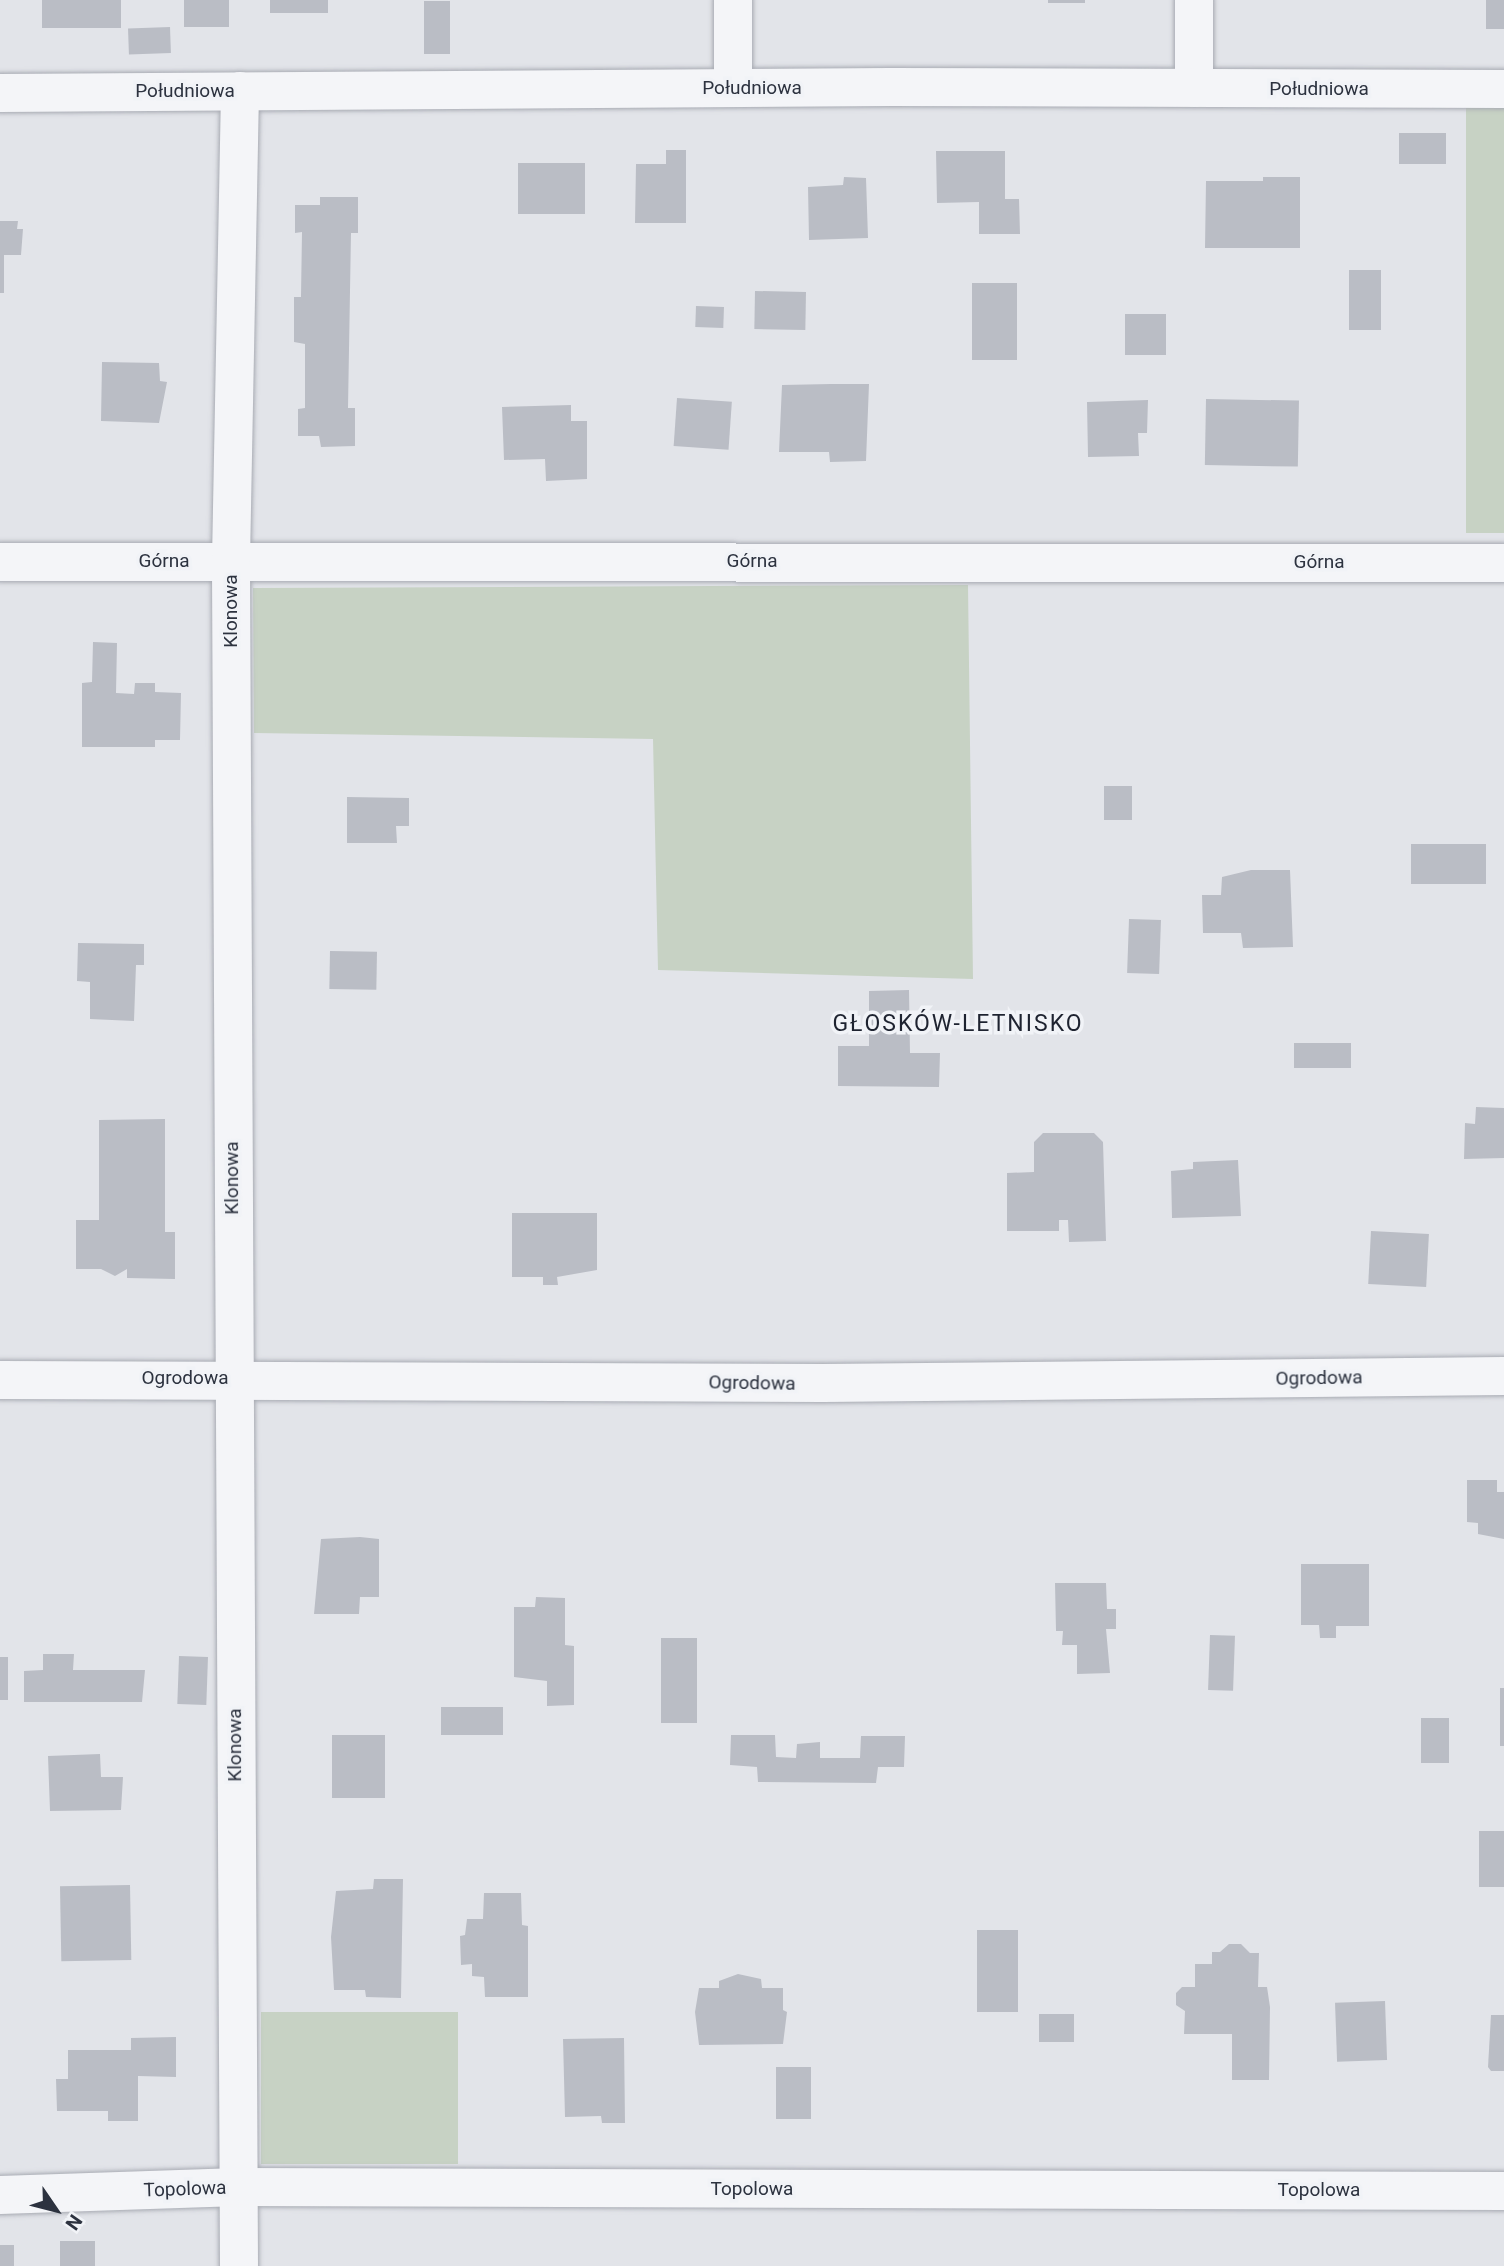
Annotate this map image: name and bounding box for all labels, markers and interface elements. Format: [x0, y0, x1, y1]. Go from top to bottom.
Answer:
street label: Południowa [702, 77, 802, 99]
street label: Południowa [1269, 78, 1369, 100]
street label: Południowa [135, 80, 235, 102]
street label: Górna [138, 550, 190, 572]
street label: Górna [726, 550, 778, 572]
street label: Górna [1293, 551, 1345, 573]
street label: Klonowa [220, 574, 242, 648]
district label: GŁOSKÓW-LETNISKO [834, 1010, 1082, 1038]
street label: Klonowa [221, 1141, 243, 1215]
street label: Ogrodowa [1275, 1366, 1363, 1390]
street label: Ogrodowa [142, 1367, 228, 1389]
street label: Ogrodowa [708, 1371, 796, 1395]
street label: Klonowa [224, 1708, 246, 1782]
north arrow [21, 2175, 91, 2245]
street label: Topolowa [143, 2176, 227, 2202]
street label: Topolowa [711, 2178, 793, 2200]
street label: Topolowa [1278, 2179, 1360, 2201]
text: N [60, 2210, 87, 2234]

